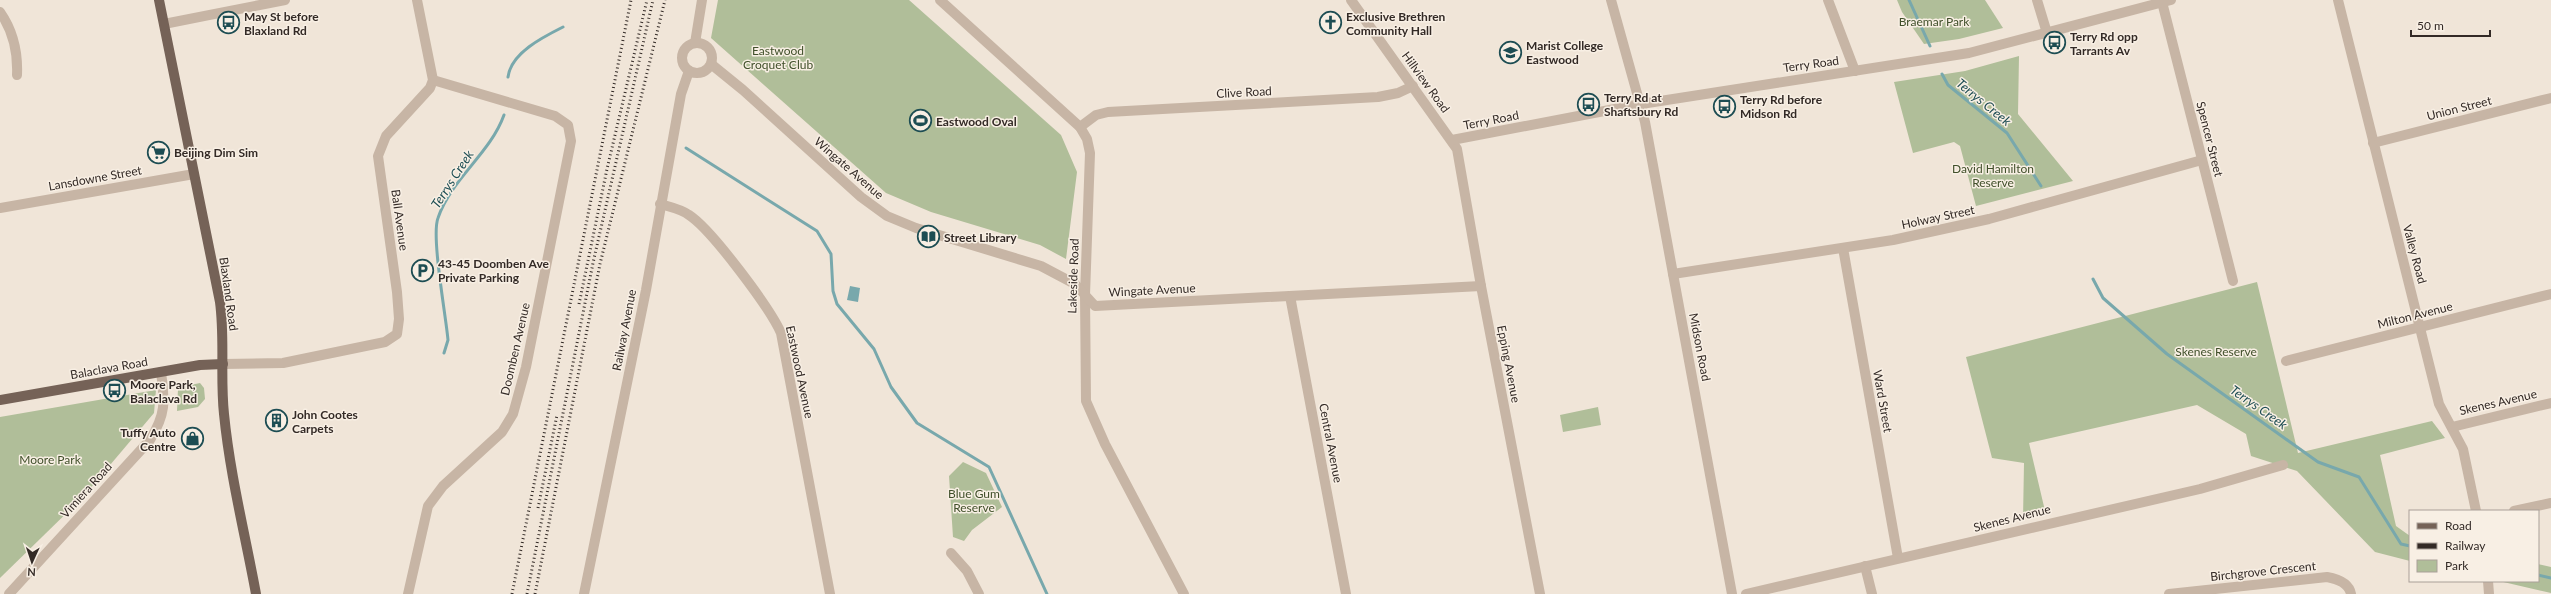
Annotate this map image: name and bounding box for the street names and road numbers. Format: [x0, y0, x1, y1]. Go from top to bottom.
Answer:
street label: Hillview Road [1399, 49, 1453, 115]
street label: Terry Road [1782, 53, 1840, 75]
street label: Clive Road [1216, 83, 1272, 101]
street label: Union Street [2425, 93, 2494, 123]
street label: Spencer Street [2193, 100, 2227, 179]
street label: Terry Road [1462, 107, 1520, 133]
street label: Wingate Avenue [811, 134, 887, 202]
street label: Lansdowne Street [47, 162, 144, 194]
street label: Ball Avenue [388, 188, 412, 252]
street label: Holway Street [1900, 202, 1977, 232]
street label: Valley Road [2400, 223, 2430, 285]
street label: Lakeside Road [1064, 238, 1082, 314]
street label: Blaxland Road [216, 256, 242, 332]
street label: Wingate Avenue [1108, 280, 1196, 300]
street label: Railway Avenue [609, 288, 639, 372]
street label: Milton Avenue [2376, 298, 2454, 332]
street label: Doomben Avenue [497, 301, 533, 397]
street label: Midson Road [1686, 312, 1714, 382]
street label: Eastwood Avenue [783, 324, 817, 420]
street label: Epping Avenue [1494, 324, 1524, 404]
street label: Balaclava Road [69, 354, 149, 382]
street label: Ward Street [1870, 369, 1896, 434]
street label: Skenes Avenue [2458, 386, 2538, 418]
street label: Central Avenue [1316, 402, 1346, 484]
street label: Vimiera Road [57, 459, 115, 521]
street label: Skenes Avenue [1972, 501, 2052, 535]
street label: Birchgrove Crescent [2210, 558, 2317, 584]

